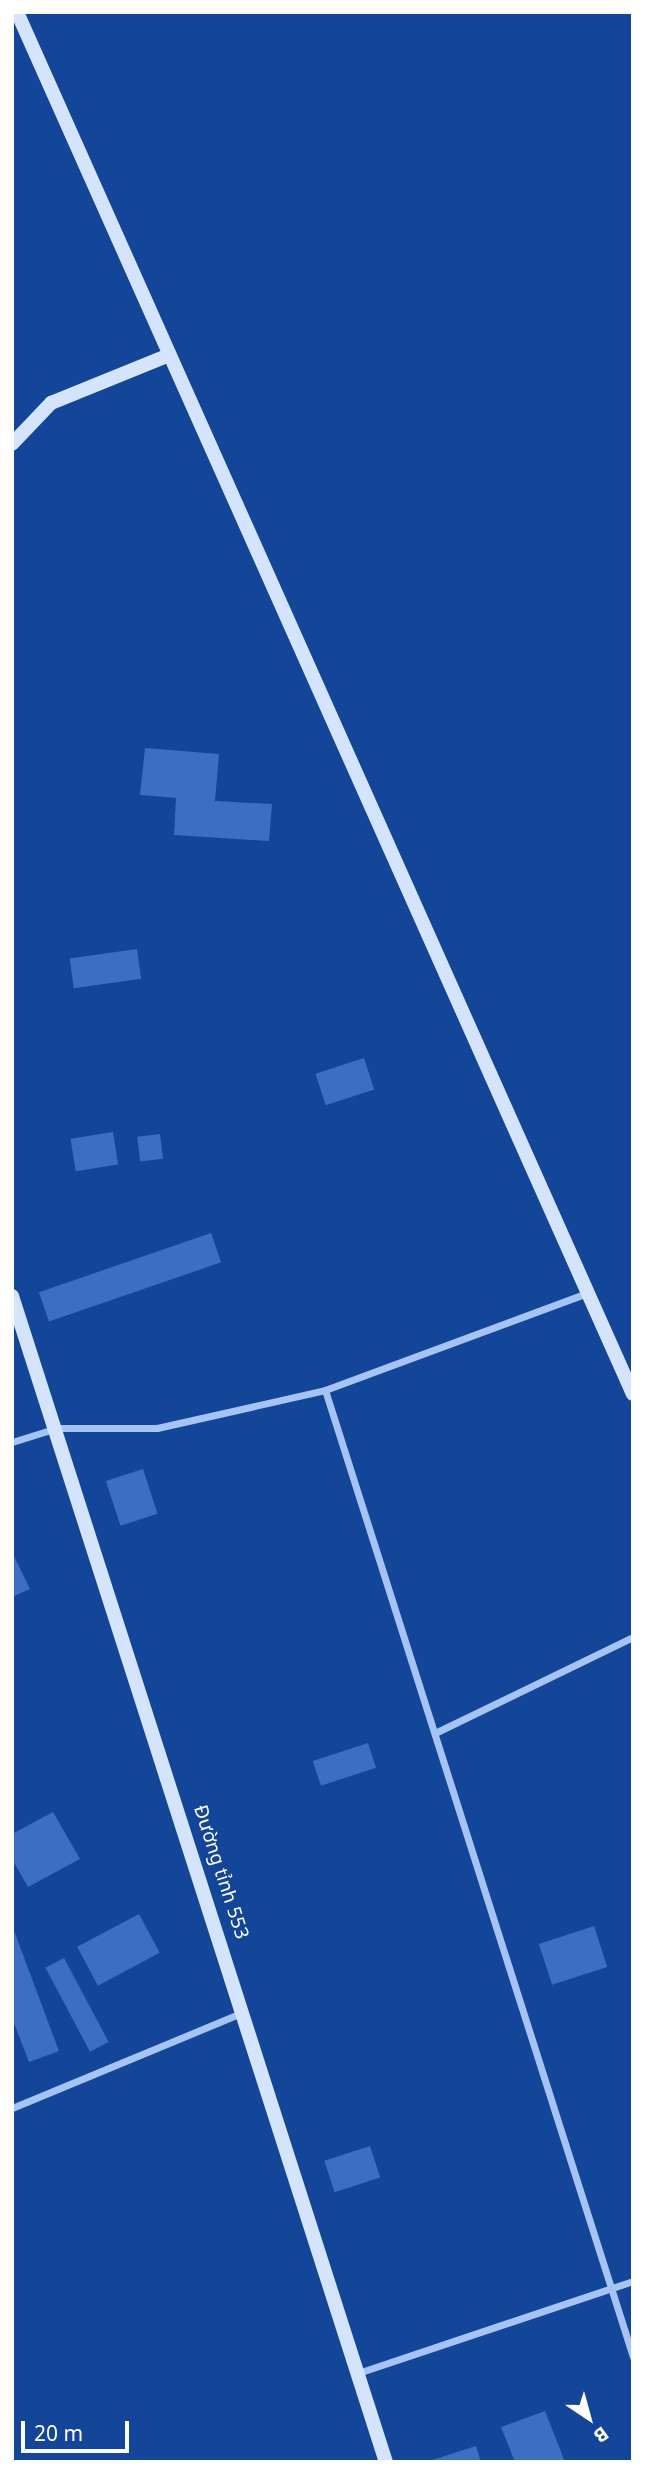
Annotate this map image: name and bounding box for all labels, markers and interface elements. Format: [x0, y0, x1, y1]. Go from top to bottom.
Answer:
street label: Đường tỉnh 553 [189, 1802, 253, 1942]
north arrow [554, 2383, 624, 2453]
scale bar [24, 2408, 133, 2452]
text: 20 m [34, 2419, 83, 2447]
text: B [589, 2421, 614, 2449]

